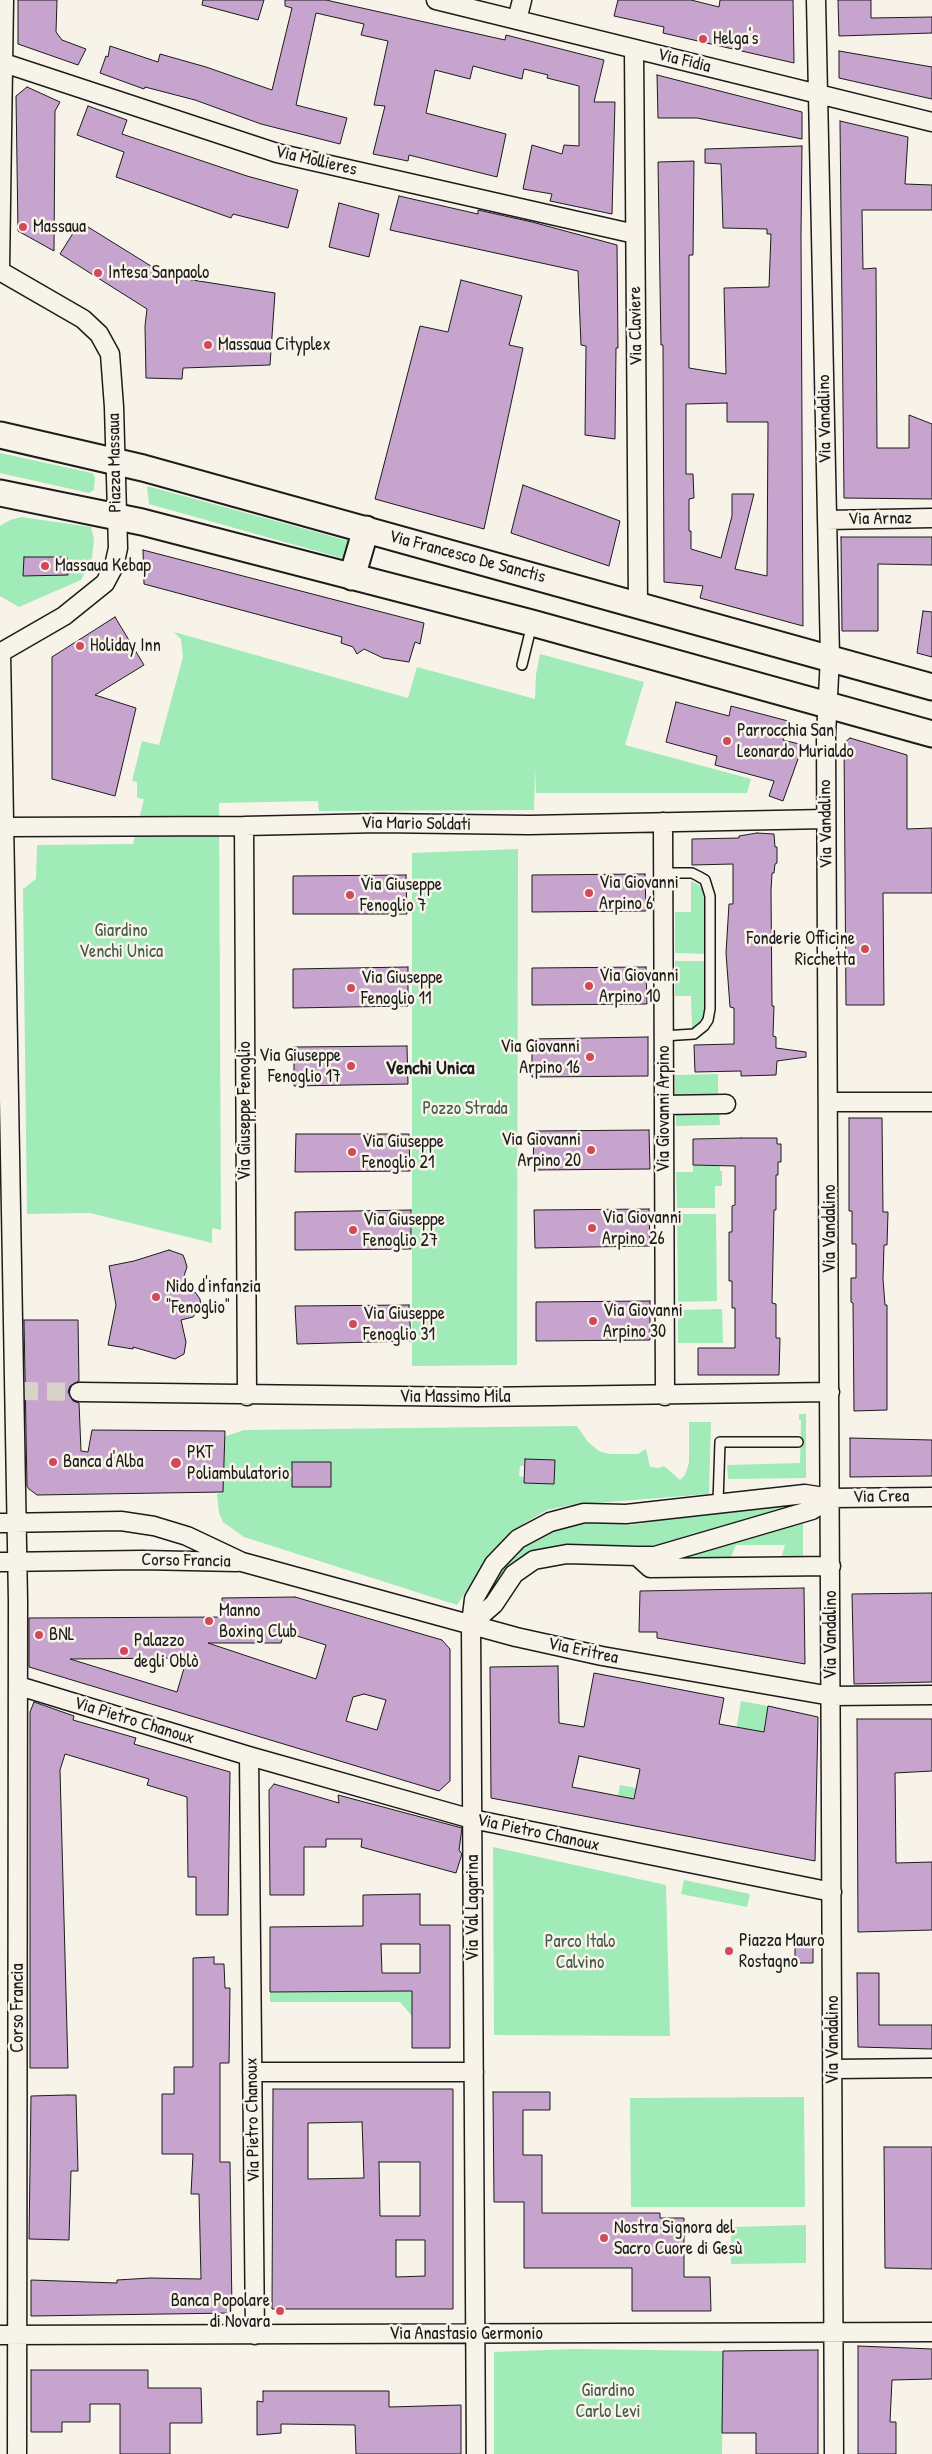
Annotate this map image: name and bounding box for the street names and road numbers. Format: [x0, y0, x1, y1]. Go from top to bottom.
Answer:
street label: Via Fidia [655, 44, 713, 78]
street label: Via Mollieres [273, 141, 359, 181]
street label: Via Claviere [625, 286, 647, 366]
street label: Via Vandalino [813, 374, 837, 464]
street label: Piazza Massaua [103, 413, 127, 513]
street label: Via Arnaz [848, 508, 912, 530]
street label: Via Francesco De Sanctis [386, 526, 548, 588]
street label: Via Vandalino [814, 779, 838, 869]
street label: Via Mario Soldati [361, 812, 471, 836]
street label: Via Giuseppe Fenoglio [234, 1041, 256, 1181]
street label: Via Giovanni Arpino [653, 1046, 675, 1172]
street label: Via Vandalino [819, 1185, 841, 1273]
street label: Via Massimo Mila [399, 1386, 511, 1408]
street label: Via Crea [853, 1486, 909, 1508]
street label: Corso Francia [141, 1549, 231, 1573]
street label: Via Vandalino [820, 1591, 842, 1679]
street label: Via Eritrea [546, 1633, 620, 1669]
street label: Via Pietro Chanoux [71, 1692, 197, 1750]
street label: Via Pietro Chanoux [475, 1809, 601, 1857]
street label: Via Val Lagarina [462, 1855, 484, 1961]
street label: Corso Francia [7, 1963, 29, 2053]
street label: Via Vandalino [822, 1996, 844, 2084]
street label: Via Pietro Chanoux [241, 2057, 265, 2183]
street label: Via Anastasio Germonio [389, 2323, 543, 2345]

